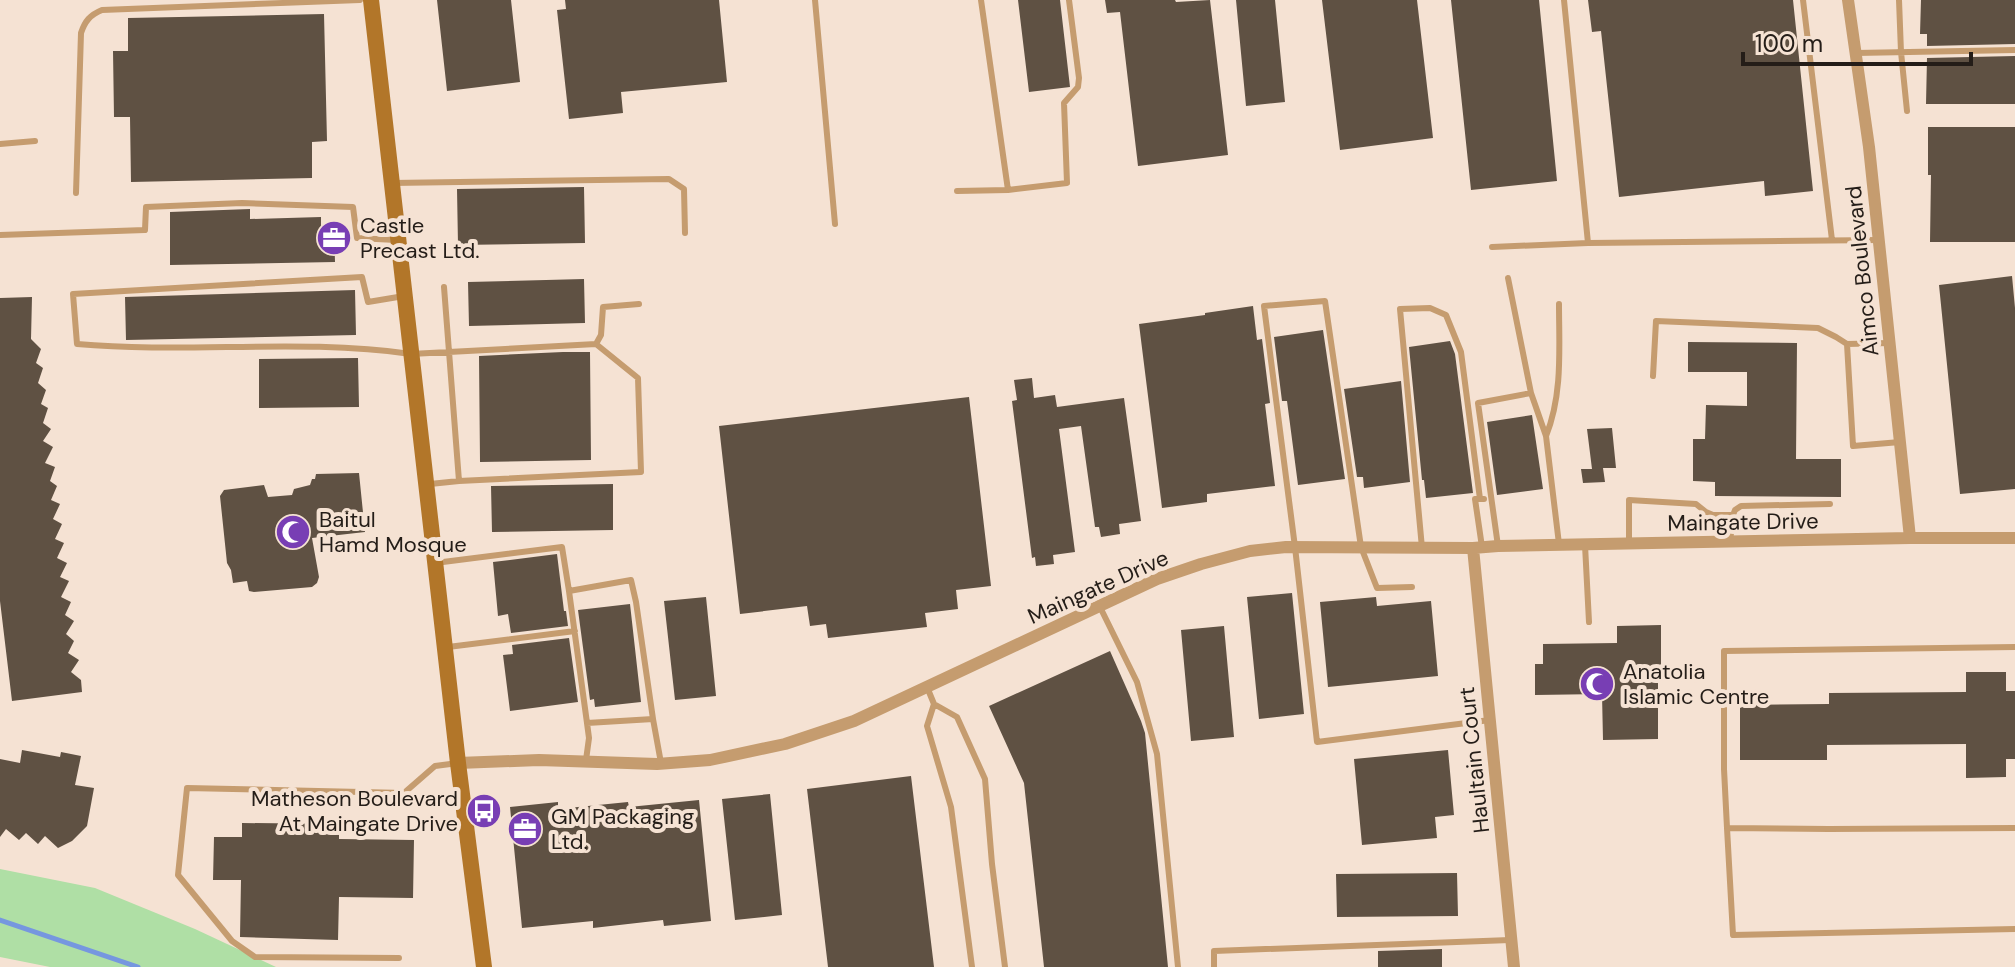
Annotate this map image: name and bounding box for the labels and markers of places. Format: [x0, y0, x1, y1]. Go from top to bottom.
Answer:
place label: Castle Precast Ltd. [360, 211, 480, 265]
office icon: Castle Precast Ltd. [315, 219, 353, 257]
place label: Baitul Hamd Mosque [319, 505, 467, 559]
mosque icon: Baitul Hamd Mosque [274, 513, 312, 551]
place label: Anatolia Islamic Centre [1623, 657, 1769, 711]
mosque icon: Anatolia Islamic Centre [1578, 665, 1616, 703]
place label: Matheson Boulevard At Maingate Drive [251, 784, 458, 838]
bus stop icon: Matheson Boulevard At Maingate Drive [465, 792, 503, 830]
place label: GM Packaging Ltd. [551, 802, 694, 856]
office icon: GM Packaging Ltd. [506, 810, 544, 848]

